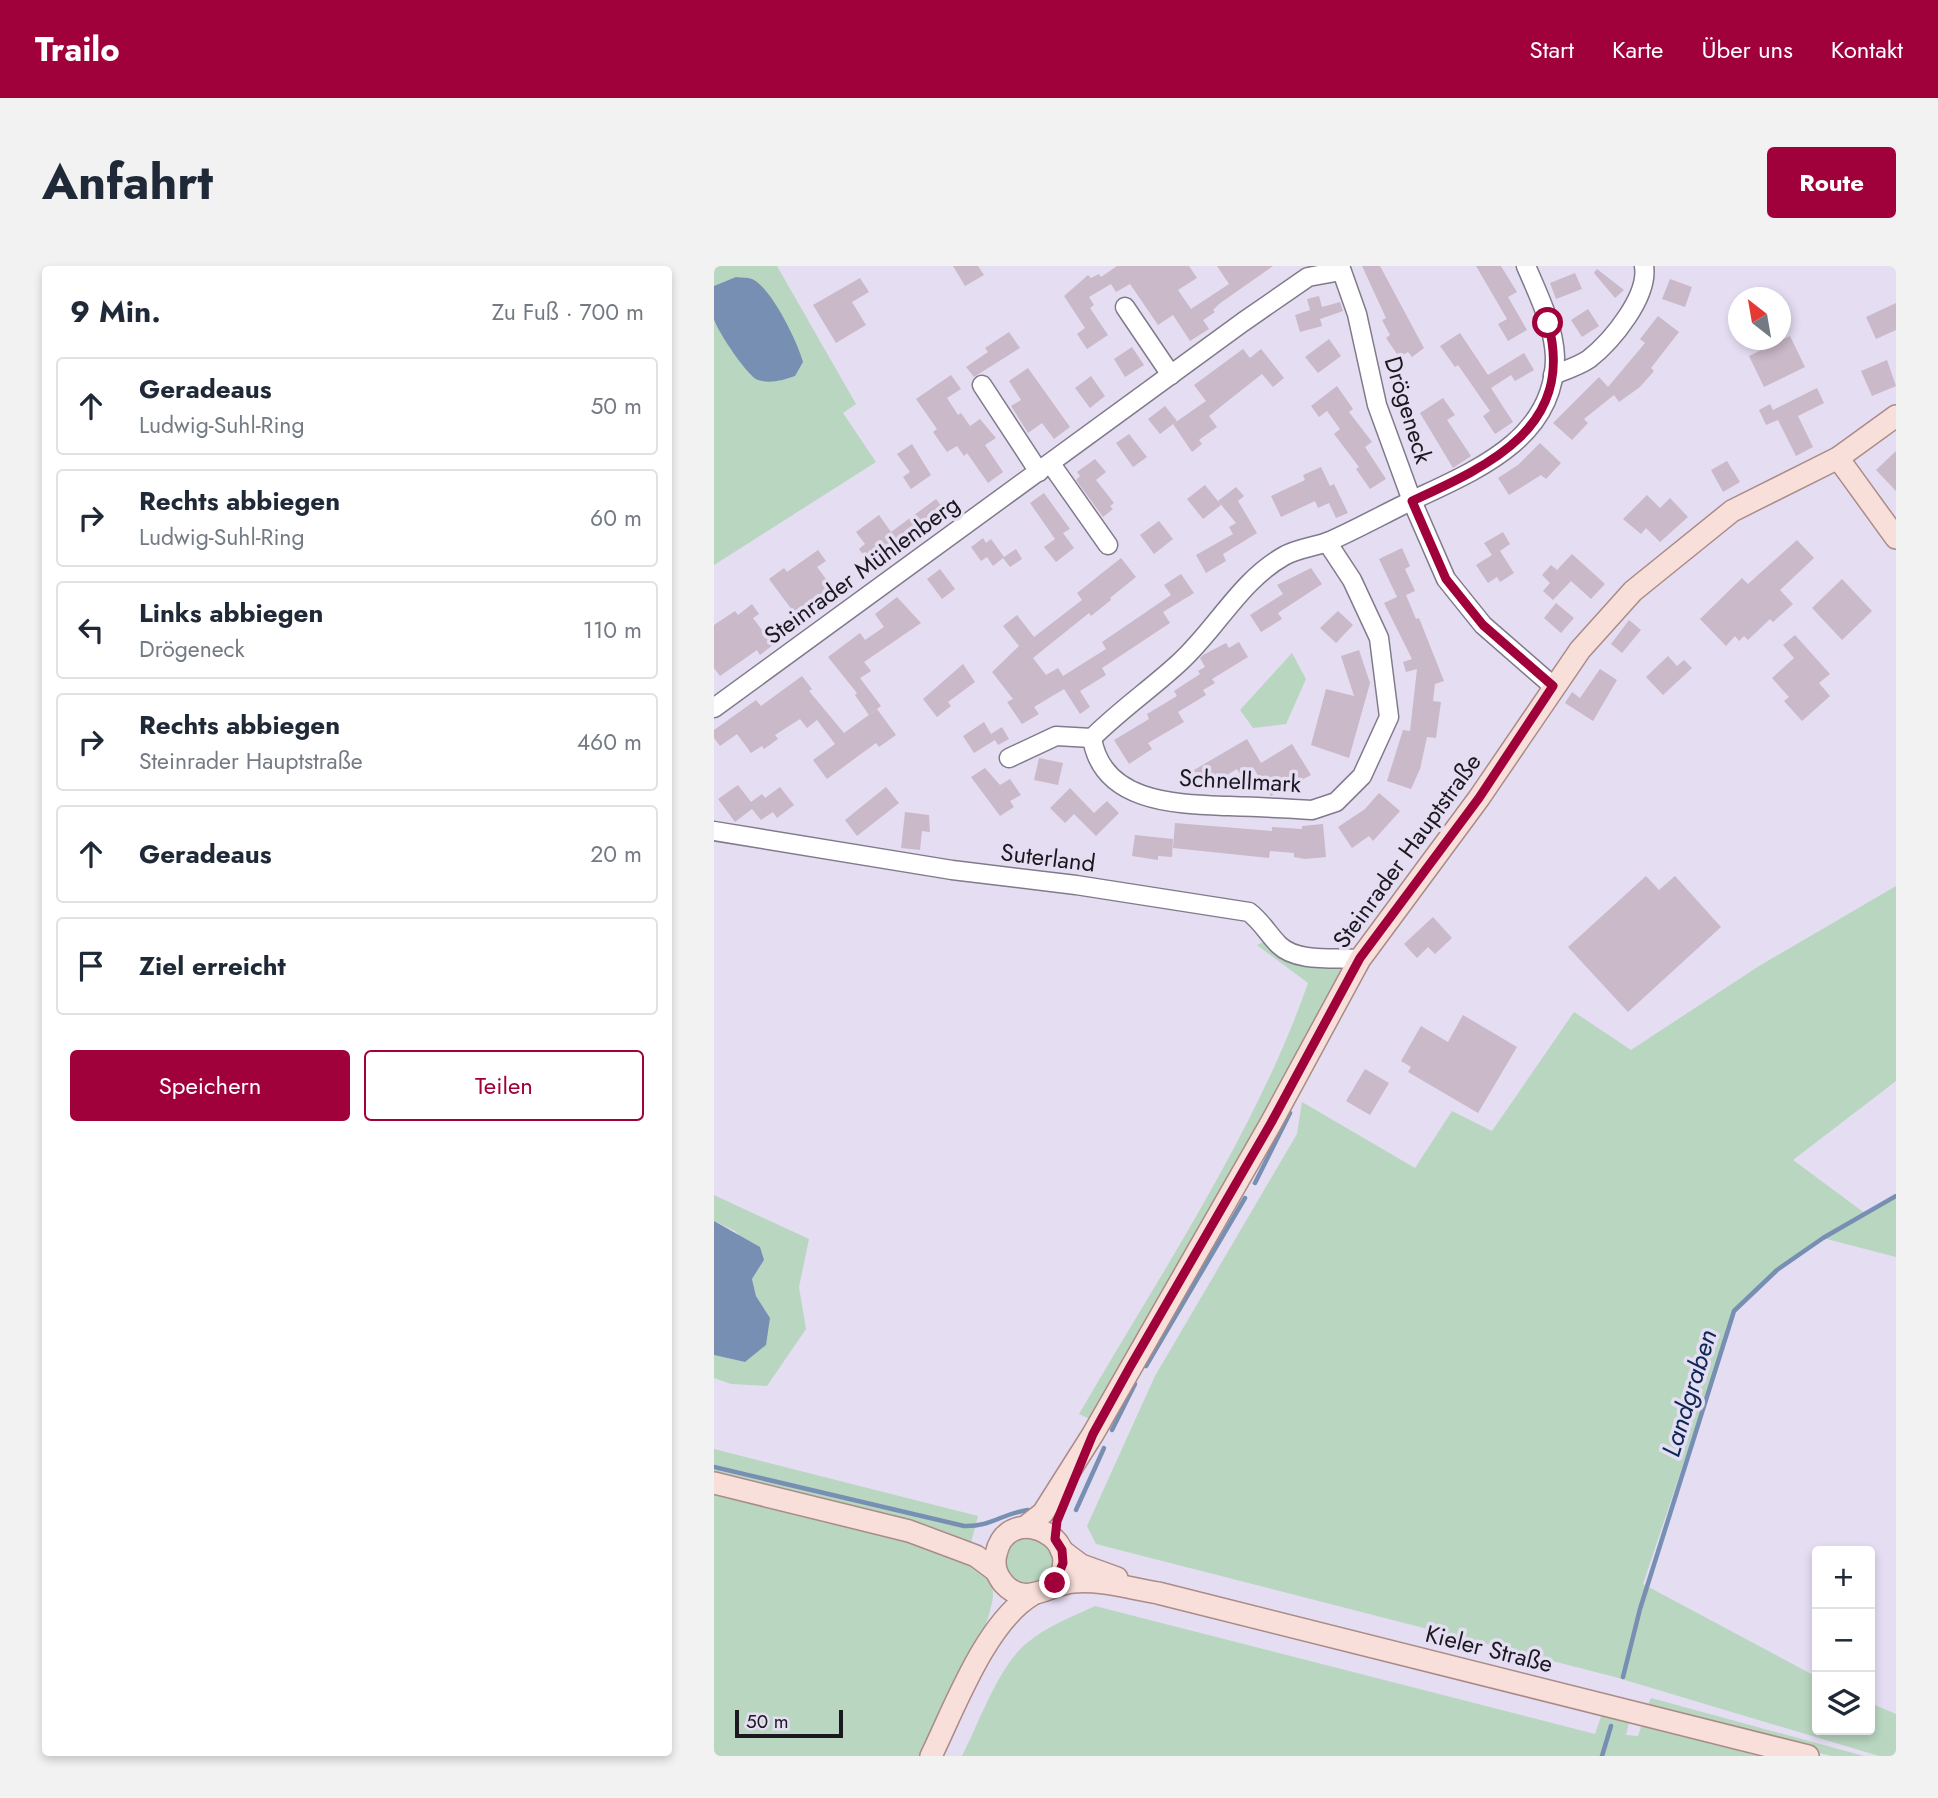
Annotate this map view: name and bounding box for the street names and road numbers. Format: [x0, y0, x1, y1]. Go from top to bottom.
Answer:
street label: Drögeneck [1376, 352, 1441, 468]
street label: Steinrader Mühlenberg [757, 487, 967, 653]
street label: Steinrader Hauptstraße [1324, 746, 1489, 955]
street label: Schnellmark [1178, 760, 1302, 801]
street label: Suterland [999, 834, 1098, 881]
street label: Kieler Straße [1422, 1616, 1556, 1681]

